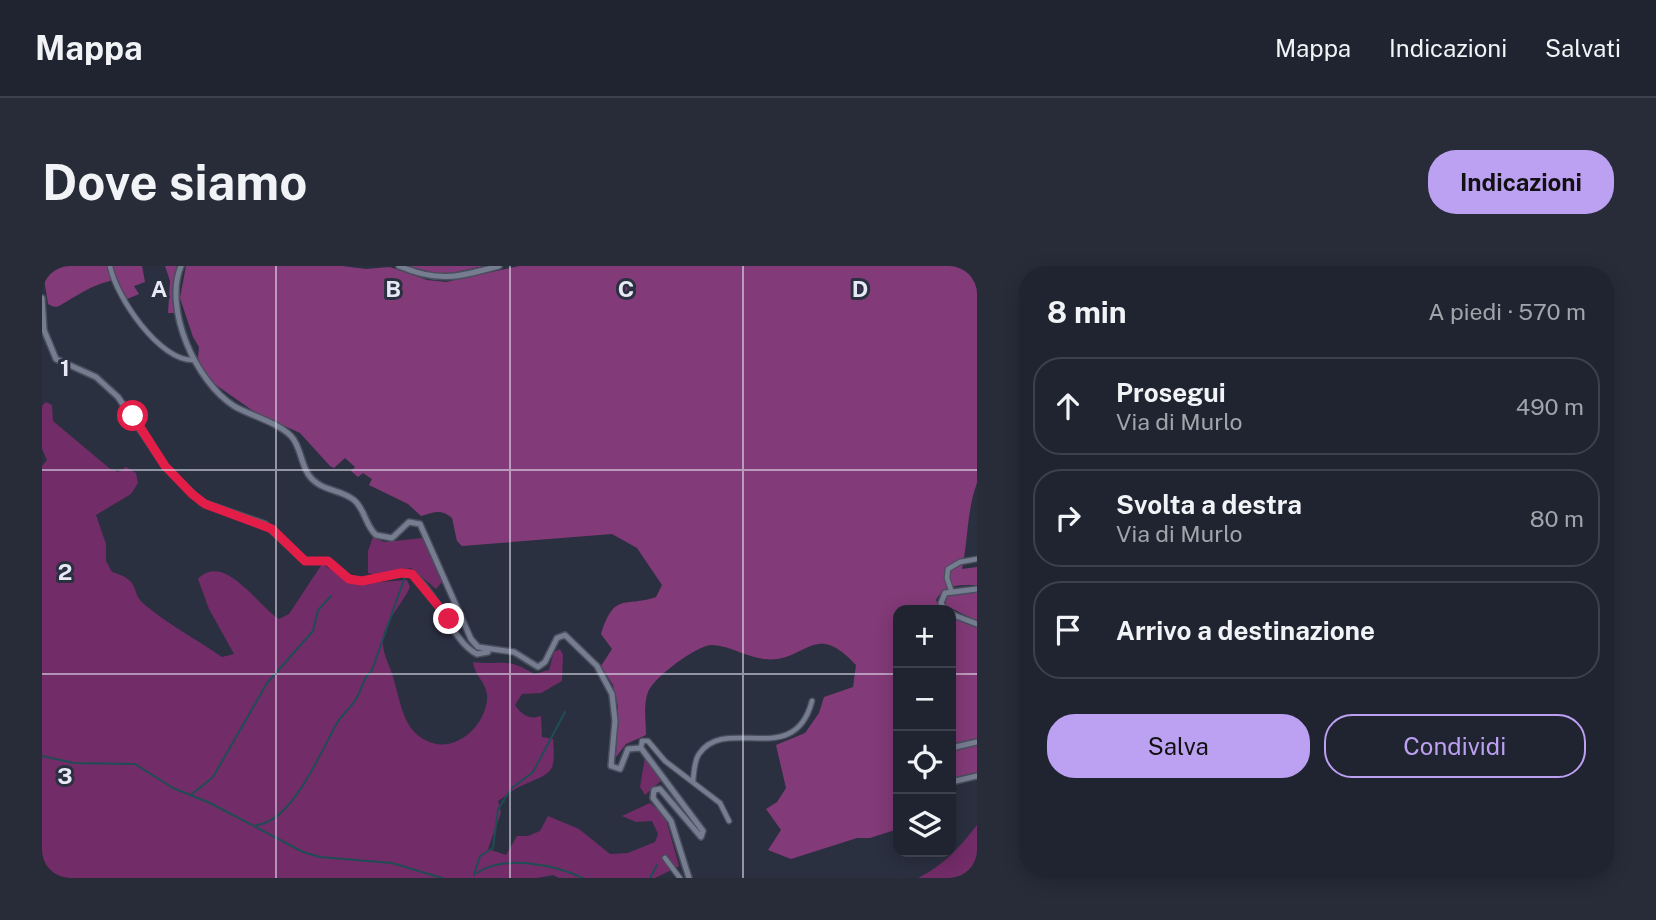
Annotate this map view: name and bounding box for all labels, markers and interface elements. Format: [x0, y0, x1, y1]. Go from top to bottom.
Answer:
text: Mappa [35, 29, 143, 67]
text: Mappa [1275, 34, 1351, 62]
text: Indicazioni [1389, 34, 1507, 62]
text: Salvati [1545, 34, 1621, 62]
button: Indicazioni [1428, 150, 1614, 214]
text: Dove siamo [42, 153, 307, 211]
text: A [151, 275, 168, 302]
text: B [385, 275, 401, 302]
text: C [618, 275, 634, 302]
text: D [852, 275, 868, 302]
text: 8 min [1047, 294, 1127, 330]
text: A piedi · 570 m [1428, 298, 1586, 325]
text: 1 [60, 354, 70, 381]
text: Prosegui [1116, 377, 1226, 408]
icon: ahead [1049, 387, 1087, 425]
text: 490 m [1516, 393, 1584, 420]
route start [117, 400, 148, 431]
text: Via di Murlo [1116, 408, 1243, 435]
text: Svolta a destra [1116, 489, 1302, 520]
icon: right [1049, 499, 1087, 537]
text: 80 m [1530, 505, 1584, 532]
text: Via di Murlo [1116, 520, 1243, 547]
text: 2 [58, 558, 72, 585]
route end [433, 603, 464, 634]
map controls [893, 605, 956, 857]
button: + [893, 605, 956, 668]
icon: arrive [1049, 611, 1087, 649]
text: Arrivo a destinazione [1116, 615, 1375, 646]
button: − [893, 668, 956, 731]
button: Salva [1047, 714, 1310, 778]
button: Condividi [1324, 714, 1586, 778]
button: locate [893, 731, 956, 794]
text: 3 [57, 762, 73, 789]
button: layers [893, 794, 956, 857]

